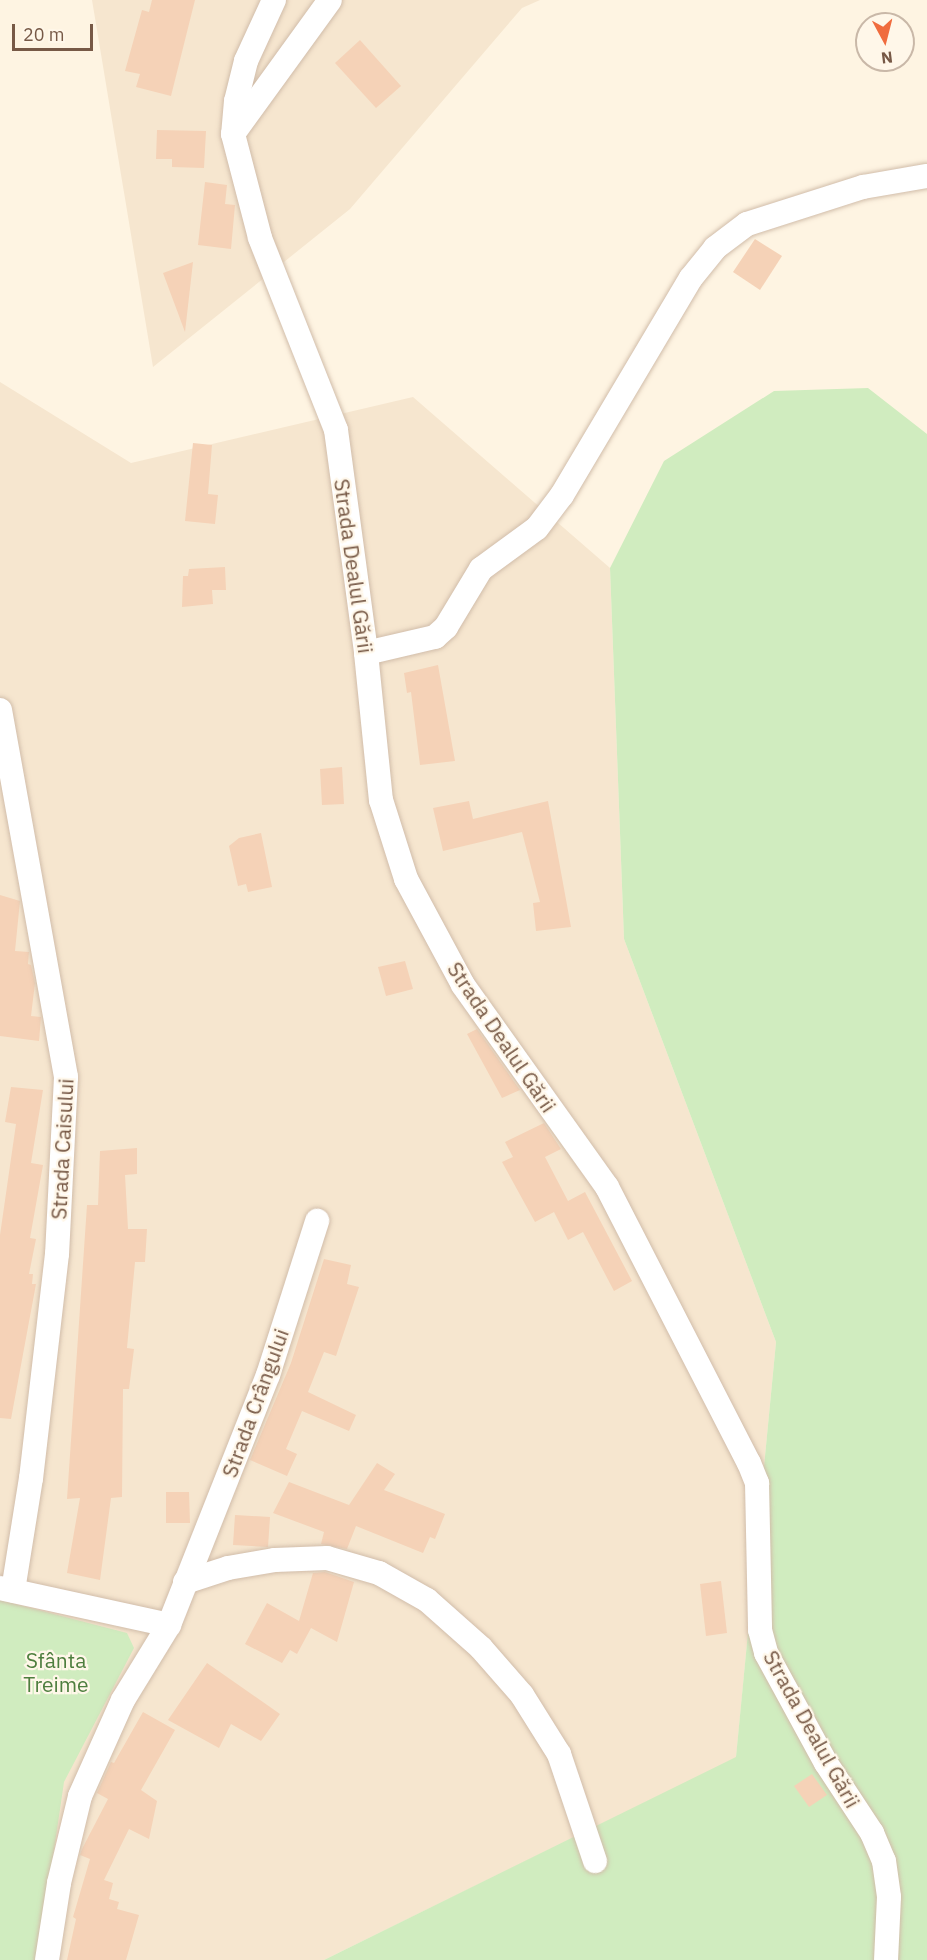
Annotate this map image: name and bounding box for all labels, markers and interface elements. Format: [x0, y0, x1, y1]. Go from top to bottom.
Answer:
scale bar [15, 12, 96, 50]
north arrow [855, 12, 915, 72]
text: 20 m [23, 23, 65, 46]
text: N [880, 47, 894, 69]
street label: Strada Dealul Gării [329, 477, 379, 655]
street label: Strada Dealul Gării [442, 957, 562, 1117]
street label: Strada Caisului [46, 1078, 78, 1220]
street label: Strada Crângului [216, 1325, 294, 1481]
street label: Strada Dealul Gării [758, 1646, 866, 1812]
park label: Sfânta Treime [23, 1647, 89, 1697]

